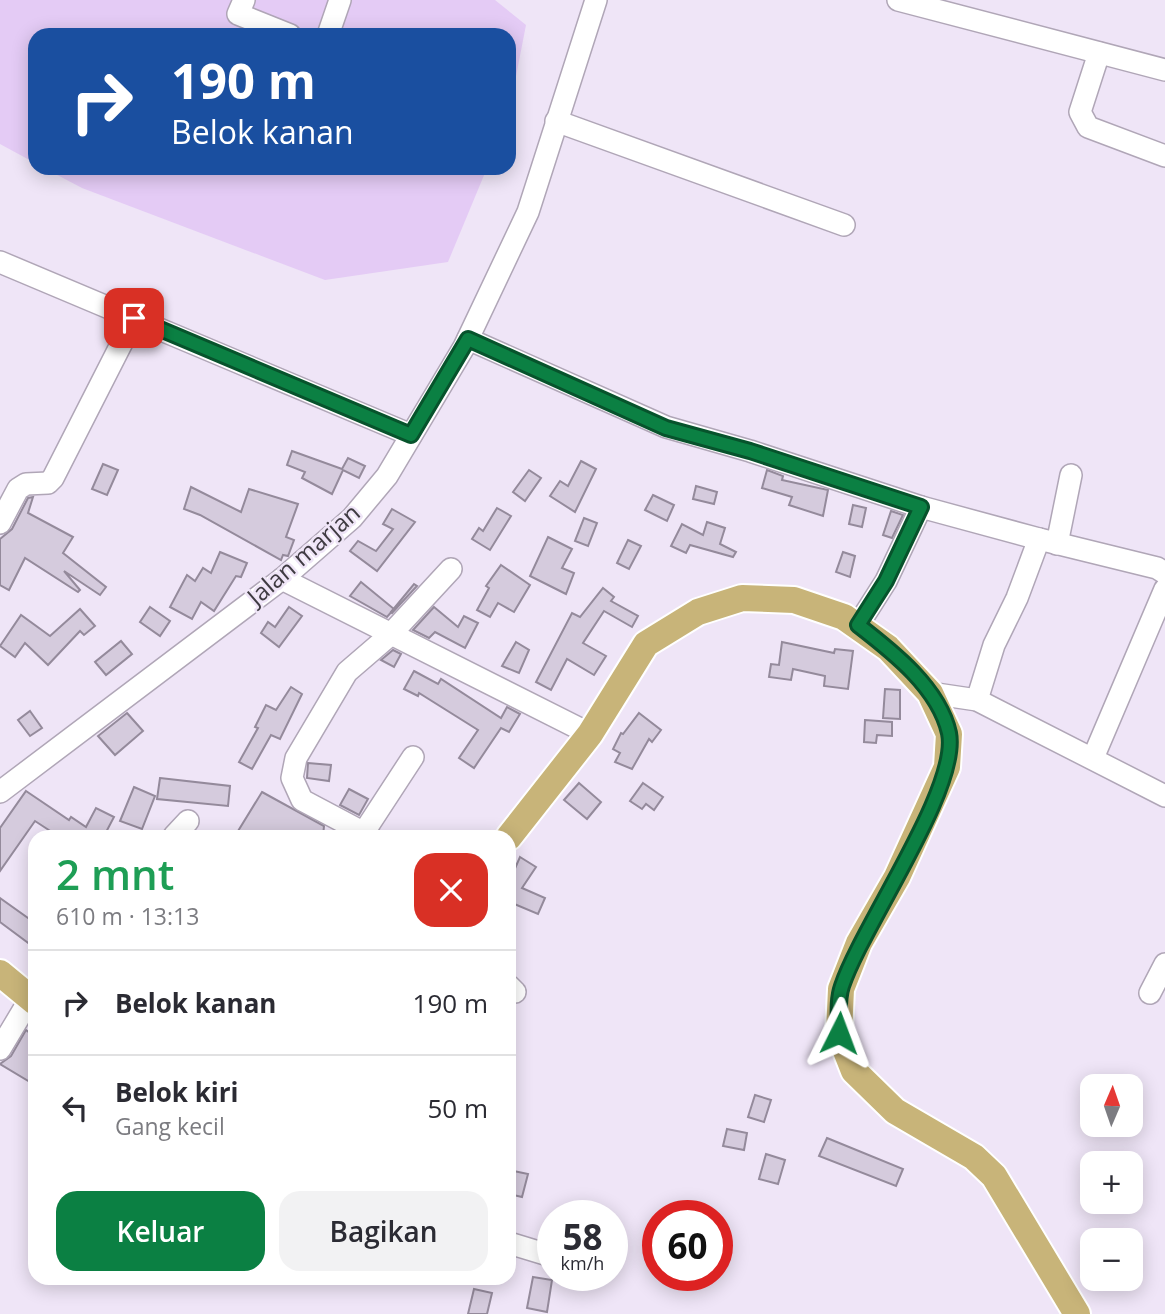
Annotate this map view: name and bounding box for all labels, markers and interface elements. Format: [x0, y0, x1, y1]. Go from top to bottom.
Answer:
text: 190 m [171, 47, 316, 113]
icon: right [56, 56, 147, 147]
text: Belok kanan [171, 110, 354, 153]
pin [104, 288, 164, 348]
icon: arrive [115, 299, 153, 337]
street label: Jalan marjan [238, 496, 367, 613]
text: 2 mnt [56, 845, 174, 902]
button: close [414, 853, 488, 927]
text: 610 m · 13:13 [56, 900, 199, 932]
icon: right [56, 984, 94, 1022]
text: Belok kanan [115, 985, 276, 1021]
text: 190 m [413, 985, 488, 1021]
position arrow [802, 996, 876, 1070]
text: Belok kiri [115, 1074, 239, 1110]
north arrow [1080, 1074, 1143, 1138]
map controls [1080, 1074, 1143, 1291]
icon: left [56, 1089, 94, 1127]
text: 50 m [427, 1090, 488, 1126]
text: Gang kecil [115, 1110, 225, 1142]
button: + [1080, 1151, 1143, 1214]
button: Keluar [56, 1191, 265, 1271]
button: Bagikan [279, 1191, 488, 1271]
speed limit sign: 60 [642, 1200, 733, 1291]
text: 58 [562, 1213, 603, 1260]
button: − [1080, 1228, 1143, 1291]
text: km/h [561, 1251, 604, 1275]

